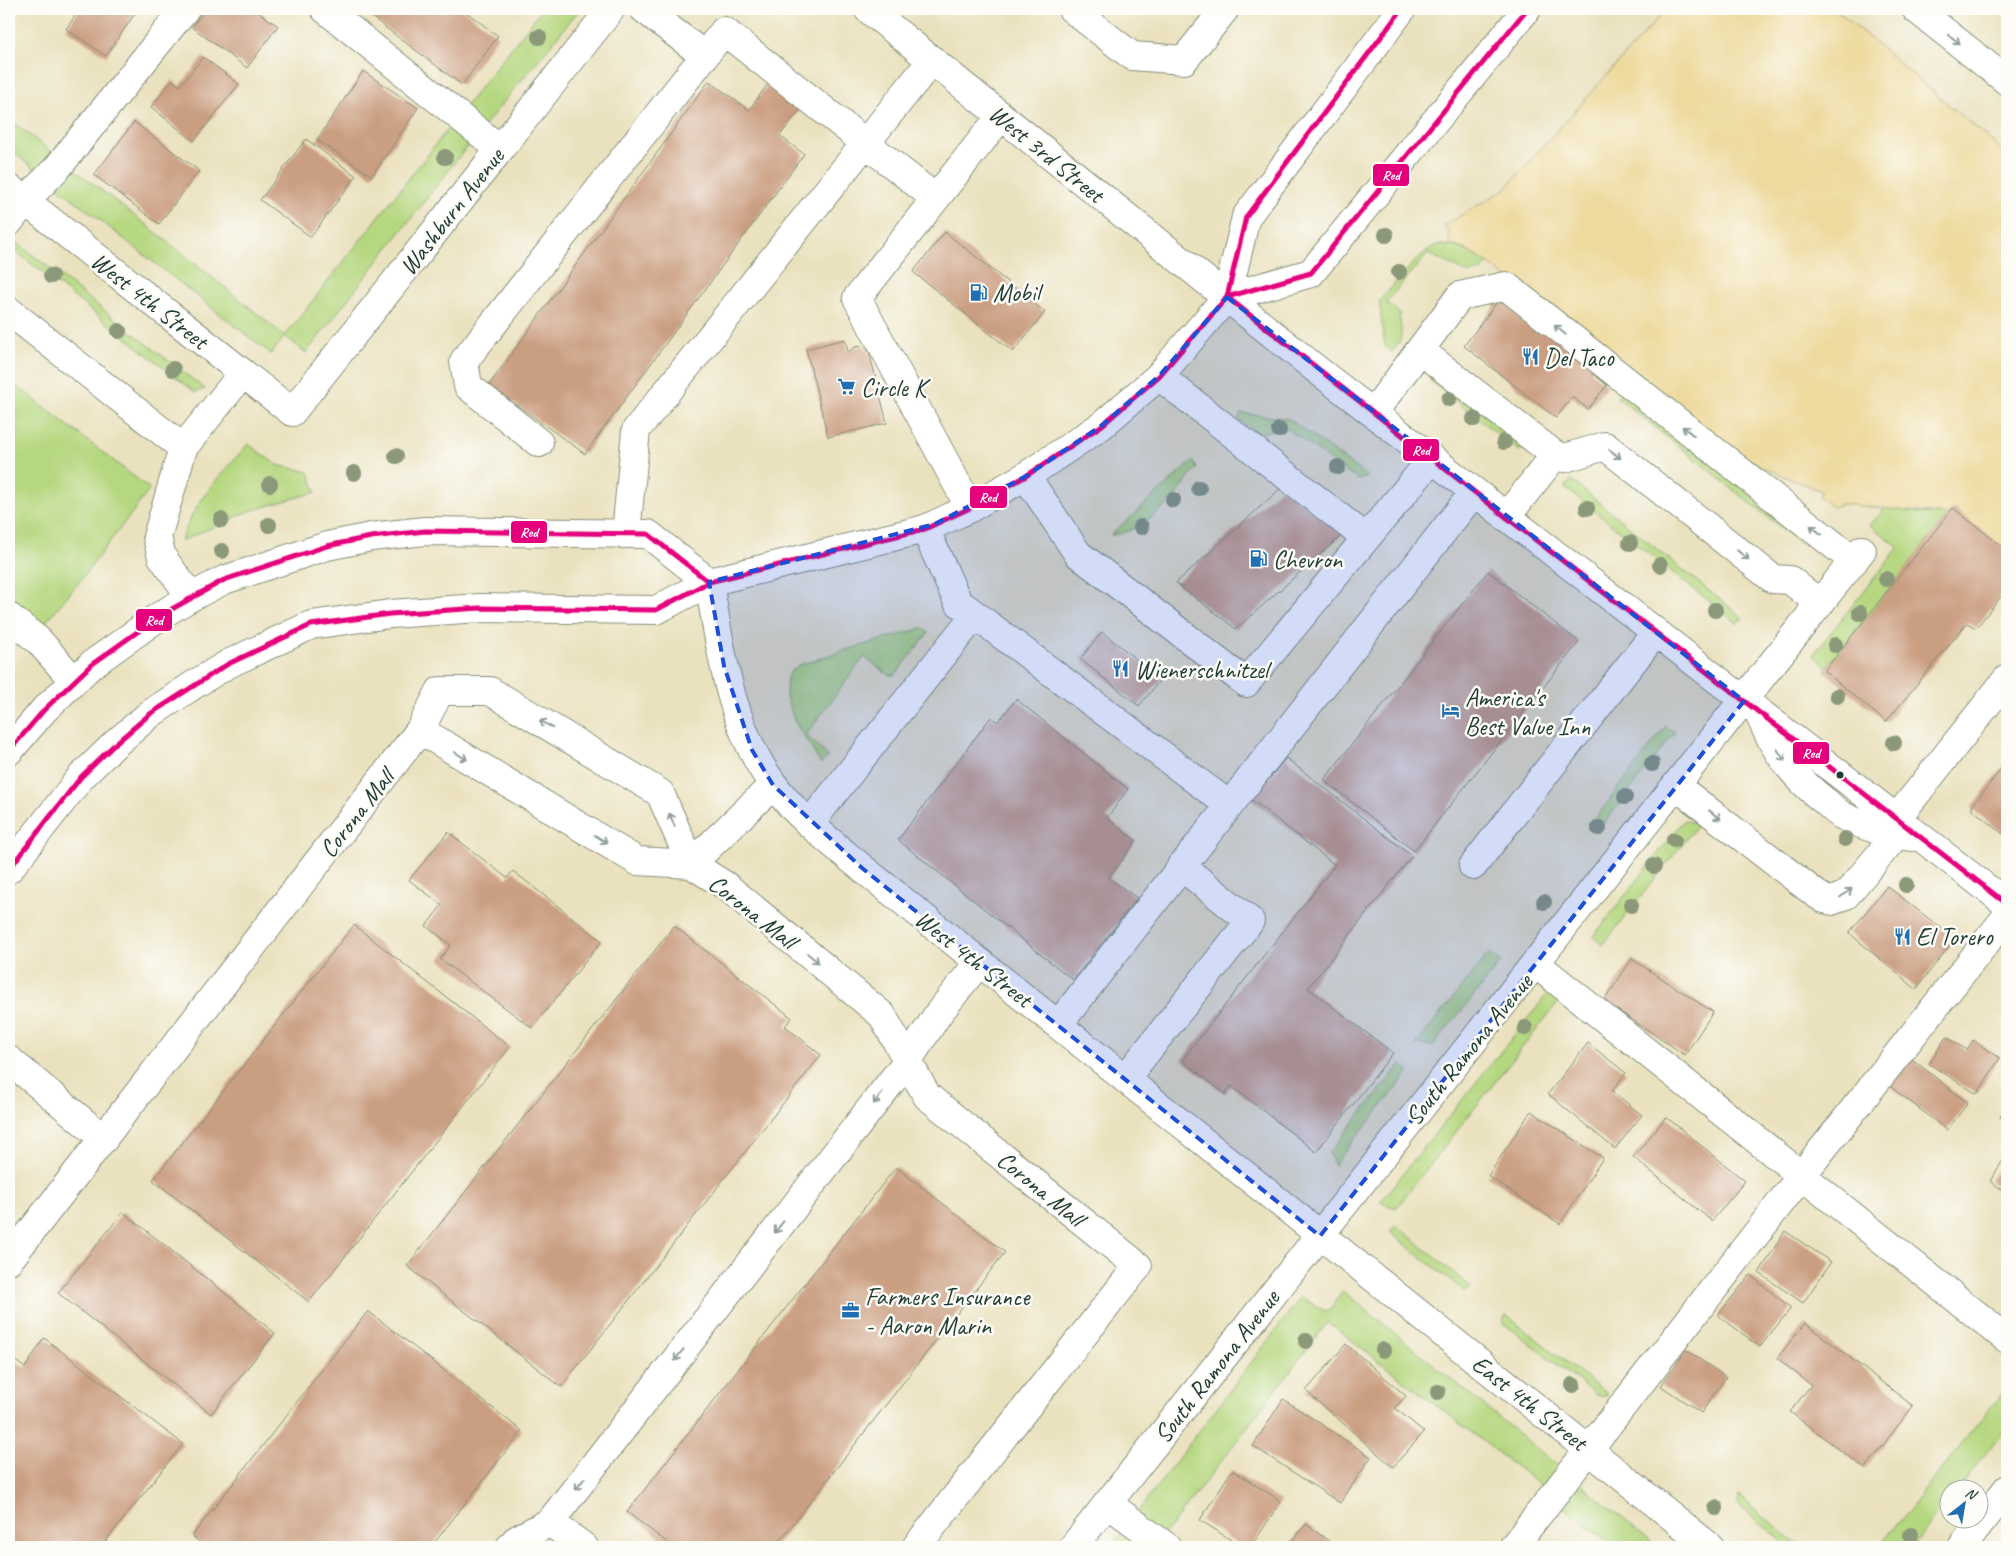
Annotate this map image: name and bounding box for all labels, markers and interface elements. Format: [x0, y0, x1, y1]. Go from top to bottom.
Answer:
one-way arrow [1947, 34, 1960, 45]
street label: West 3rd Street [982, 98, 1113, 212]
street label: Washburn Avenue [392, 140, 513, 282]
line badge: Red [1372, 163, 1410, 187]
text: Red [1382, 167, 1402, 184]
street label: West 4th Street [84, 245, 217, 358]
place label: Mobil [993, 277, 1044, 309]
fuel station icon: Mobil [969, 282, 989, 302]
one-way arrow [1554, 324, 1567, 335]
place label: Del Taco [1544, 342, 1615, 374]
restaurant icon: Del Taco [1520, 347, 1540, 367]
place label: Circle K [861, 372, 931, 404]
supermarket icon: Circle K [837, 377, 857, 397]
one-way arrow [1682, 425, 1695, 436]
line badge: Red [1402, 438, 1440, 462]
text: Red [1412, 442, 1432, 459]
one-way arrow [1609, 449, 1622, 460]
line badge: Red [969, 485, 1008, 509]
text: Red [979, 489, 999, 506]
line badge: Red [510, 520, 548, 544]
text: Red [520, 524, 540, 541]
one-way arrow [1809, 525, 1823, 535]
place label: Chevron [1273, 544, 1343, 576]
fuel station icon: Chevron [1249, 549, 1269, 569]
one-way arrow [1736, 550, 1749, 561]
line badge: Red [135, 608, 173, 632]
text: Red [145, 612, 165, 629]
place label: Wienerschnitzel [1135, 654, 1273, 686]
restaurant icon: Wienerschnitzel [1111, 659, 1131, 679]
place label: America's Best Value Inn [1465, 682, 1591, 743]
hotel icon: America's Best Value Inn [1441, 701, 1461, 721]
one-way arrow [539, 718, 553, 728]
line badge: Red [1792, 741, 1830, 765]
text: Red [1802, 745, 1822, 762]
one-way arrow [1776, 748, 1786, 762]
one-way arrow [454, 751, 468, 761]
street label: Corona Mall [312, 759, 404, 864]
unlabelled marker [1835, 770, 1845, 780]
one-way arrow [1708, 810, 1722, 820]
one-way arrow [666, 812, 675, 827]
one-way arrow [593, 835, 607, 845]
street label: Corona Mall [702, 867, 807, 959]
one-way arrow [1839, 888, 1852, 899]
street label: West 4th Street [908, 903, 1041, 1016]
place label: El Torero [1916, 921, 1994, 953]
restaurant icon: El Torero [1892, 926, 1912, 946]
one-way arrow [806, 952, 819, 963]
street label: South Ramona Avenue [1398, 966, 1541, 1132]
one-way arrow [873, 1091, 883, 1105]
street label: Corona Mall [990, 1144, 1094, 1237]
one-way arrow [773, 1220, 784, 1233]
place label: Farmers Insurance - Aaron Marin [865, 1281, 1031, 1342]
street label: South Ramona Avenue [1147, 1282, 1288, 1450]
office icon: Farmers Insurance - Aaron Marin [841, 1300, 861, 1320]
one-way arrow [674, 1348, 685, 1361]
street label: East 4th Street [1465, 1348, 1596, 1460]
one-way arrow [575, 1477, 585, 1491]
north arrow [1938, 1478, 1988, 1528]
text: N [1962, 1484, 1981, 1504]

